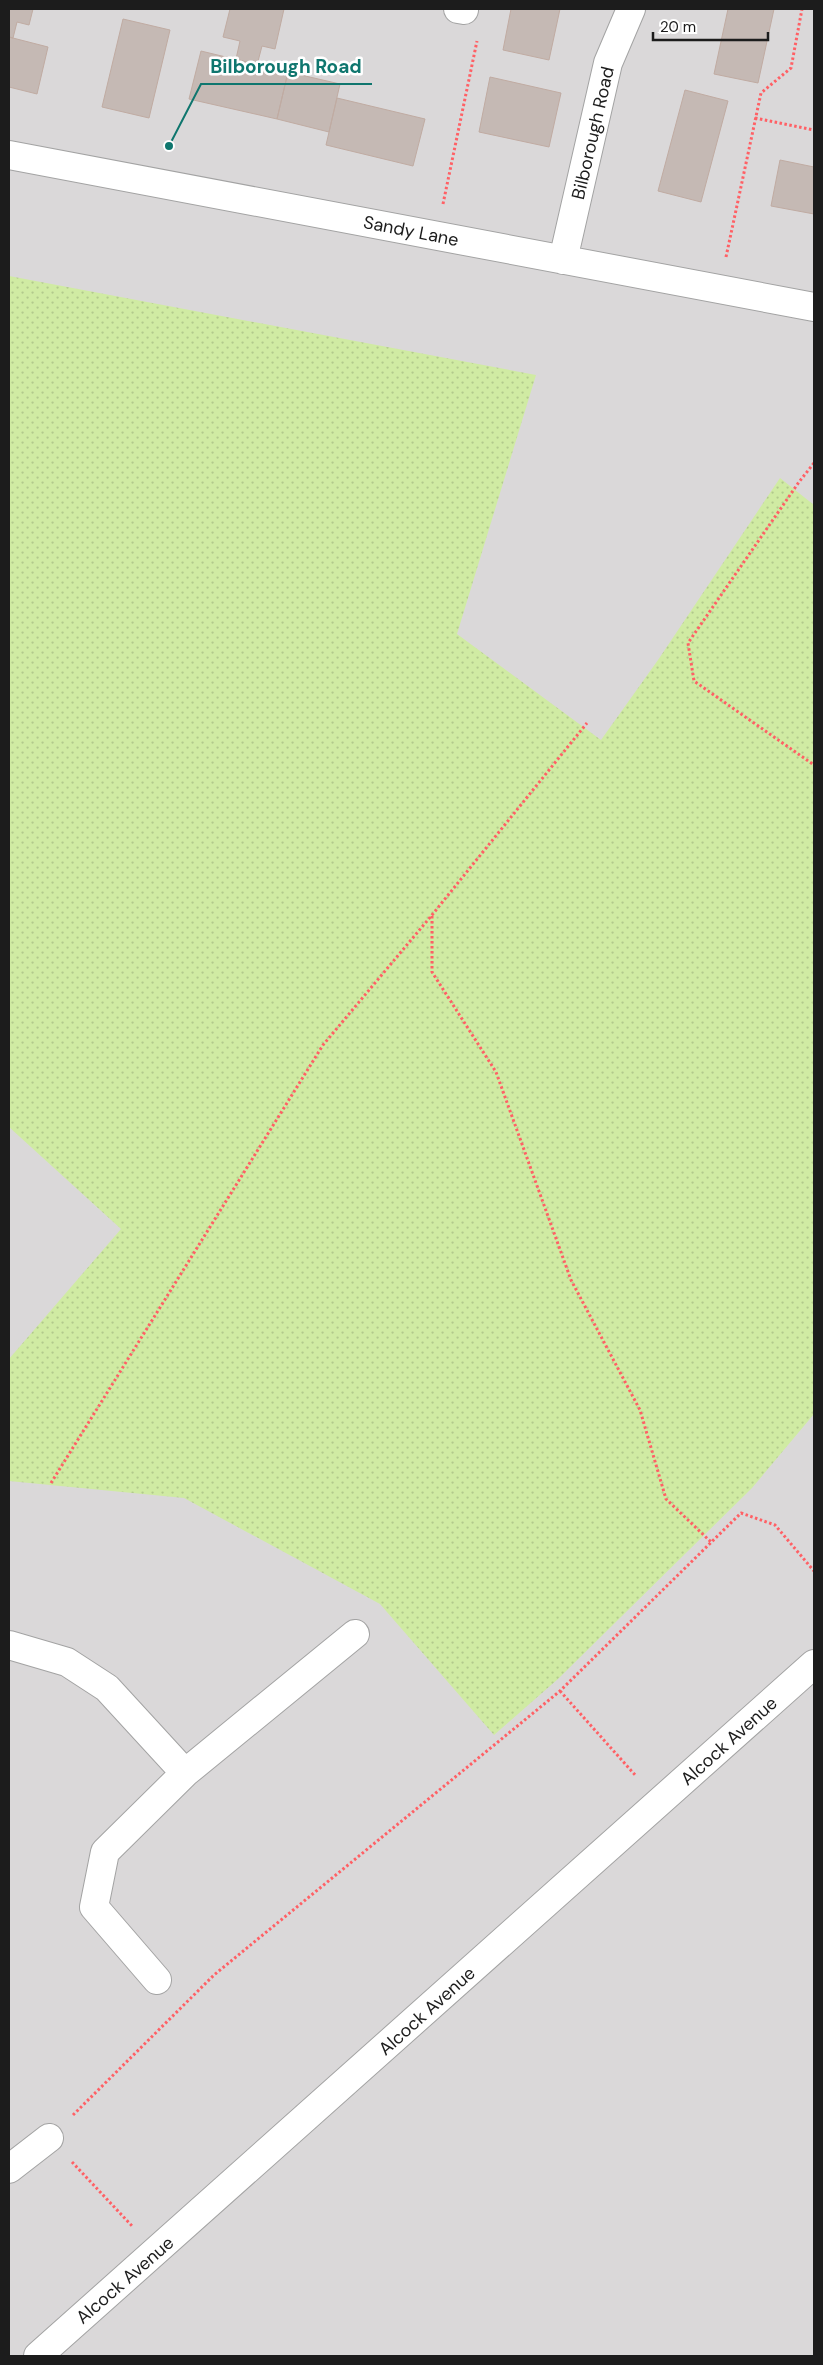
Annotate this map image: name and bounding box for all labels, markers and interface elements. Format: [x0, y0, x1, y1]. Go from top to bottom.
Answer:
scale bar [653, 10, 768, 42]
text: 20 m [660, 17, 696, 37]
callout: Bilborough Road [201, 50, 372, 84]
text: Bilborough Road [210, 54, 362, 79]
street label: Bilborough Road [566, 64, 620, 202]
street label: Sandy Lane [361, 210, 461, 252]
street label: Alcock Avenue [676, 1691, 782, 1791]
street label: Alcock Avenue [374, 1961, 480, 2061]
street label: Alcock Avenue [71, 2231, 179, 2329]

